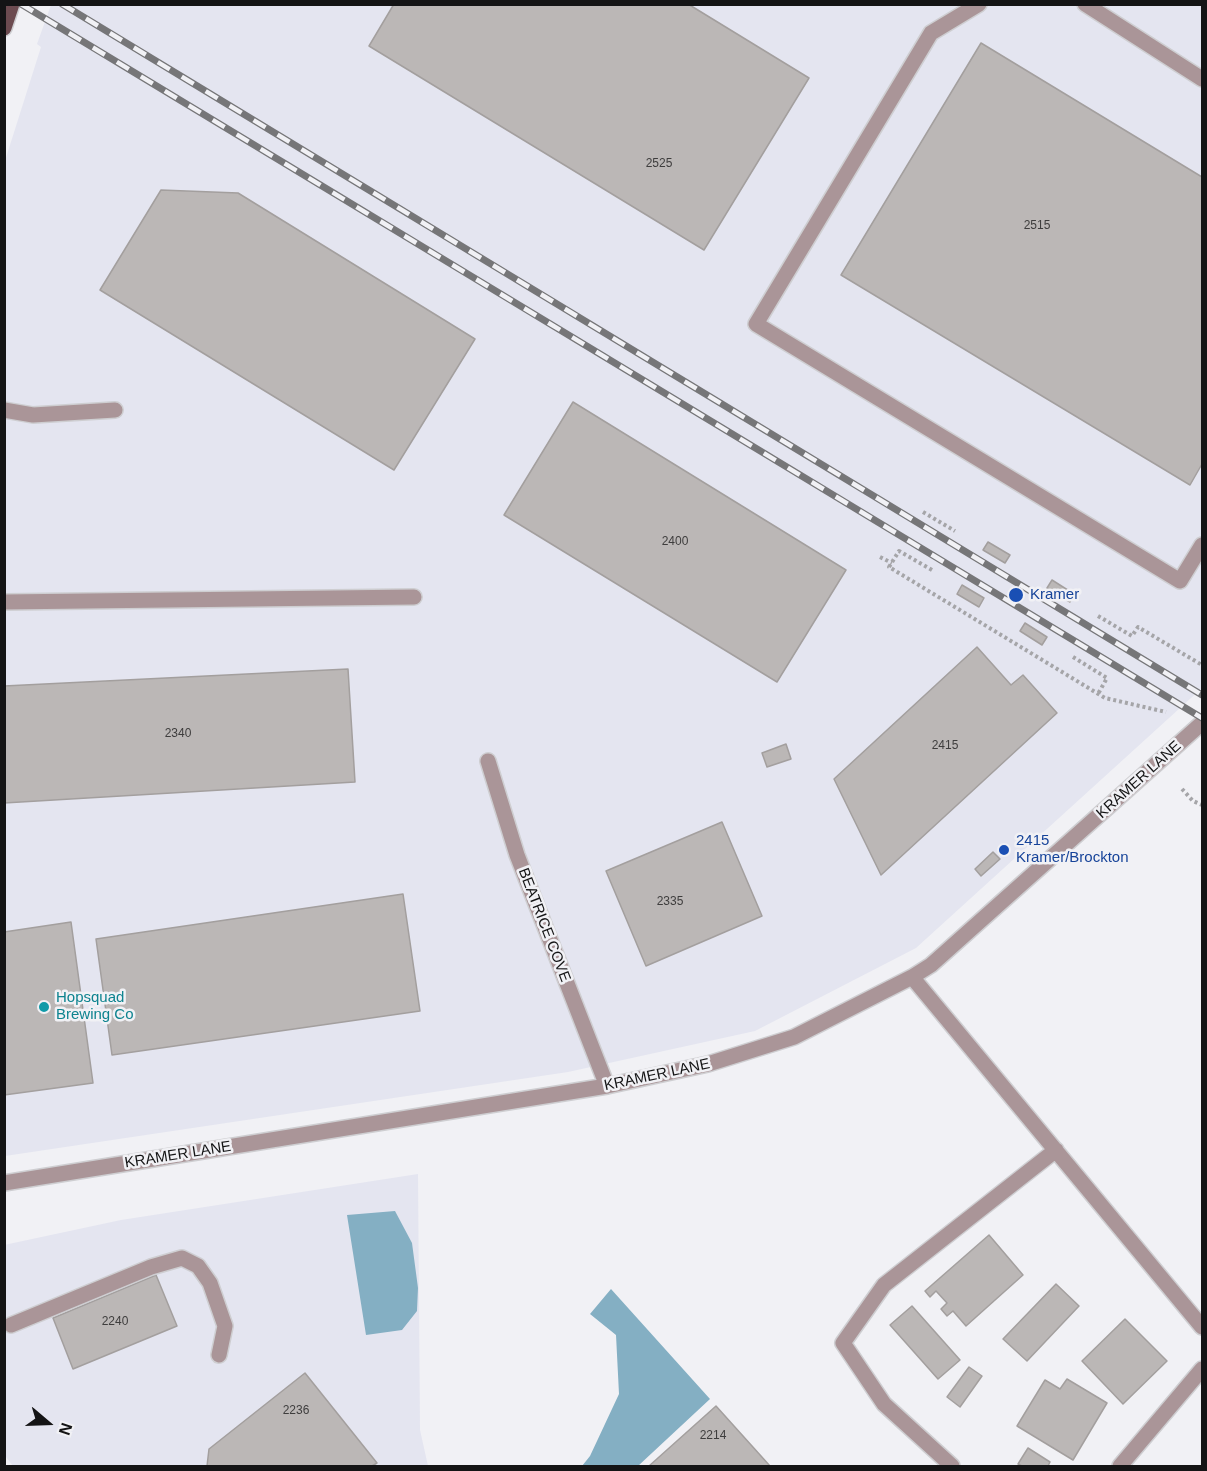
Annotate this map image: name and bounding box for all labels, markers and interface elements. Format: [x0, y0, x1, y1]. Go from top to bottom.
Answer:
house number: 2525 [646, 157, 672, 171]
house number: 2515 [1024, 219, 1050, 233]
house number: 2400 [662, 535, 688, 549]
marker: Kramer [1007, 586, 1025, 604]
place label: Kramer [1030, 586, 1079, 604]
house number: 2340 [165, 727, 191, 741]
street label: KRAMER LANE [1093, 737, 1185, 823]
house number: 2415 [932, 739, 958, 753]
place label: 2415 Kramer/Brockton [1016, 832, 1129, 867]
marker: 2415 Kramer/Brockton [997, 843, 1011, 857]
street label: BEATRICE COVE [514, 865, 574, 985]
house number: 2335 [657, 895, 683, 909]
place label: Hopsquad Brewing Co [56, 989, 134, 1024]
marker: Hopsquad Brewing Co [37, 1000, 51, 1014]
street label: KRAMER LANE [603, 1055, 711, 1095]
street label: KRAMER LANE [123, 1138, 233, 1172]
house number: 2240 [102, 1315, 128, 1329]
north arrow [18, 1393, 78, 1453]
house number: 2236 [283, 1404, 309, 1418]
text: N [56, 1421, 75, 1437]
house number: 2214 [700, 1429, 726, 1443]

